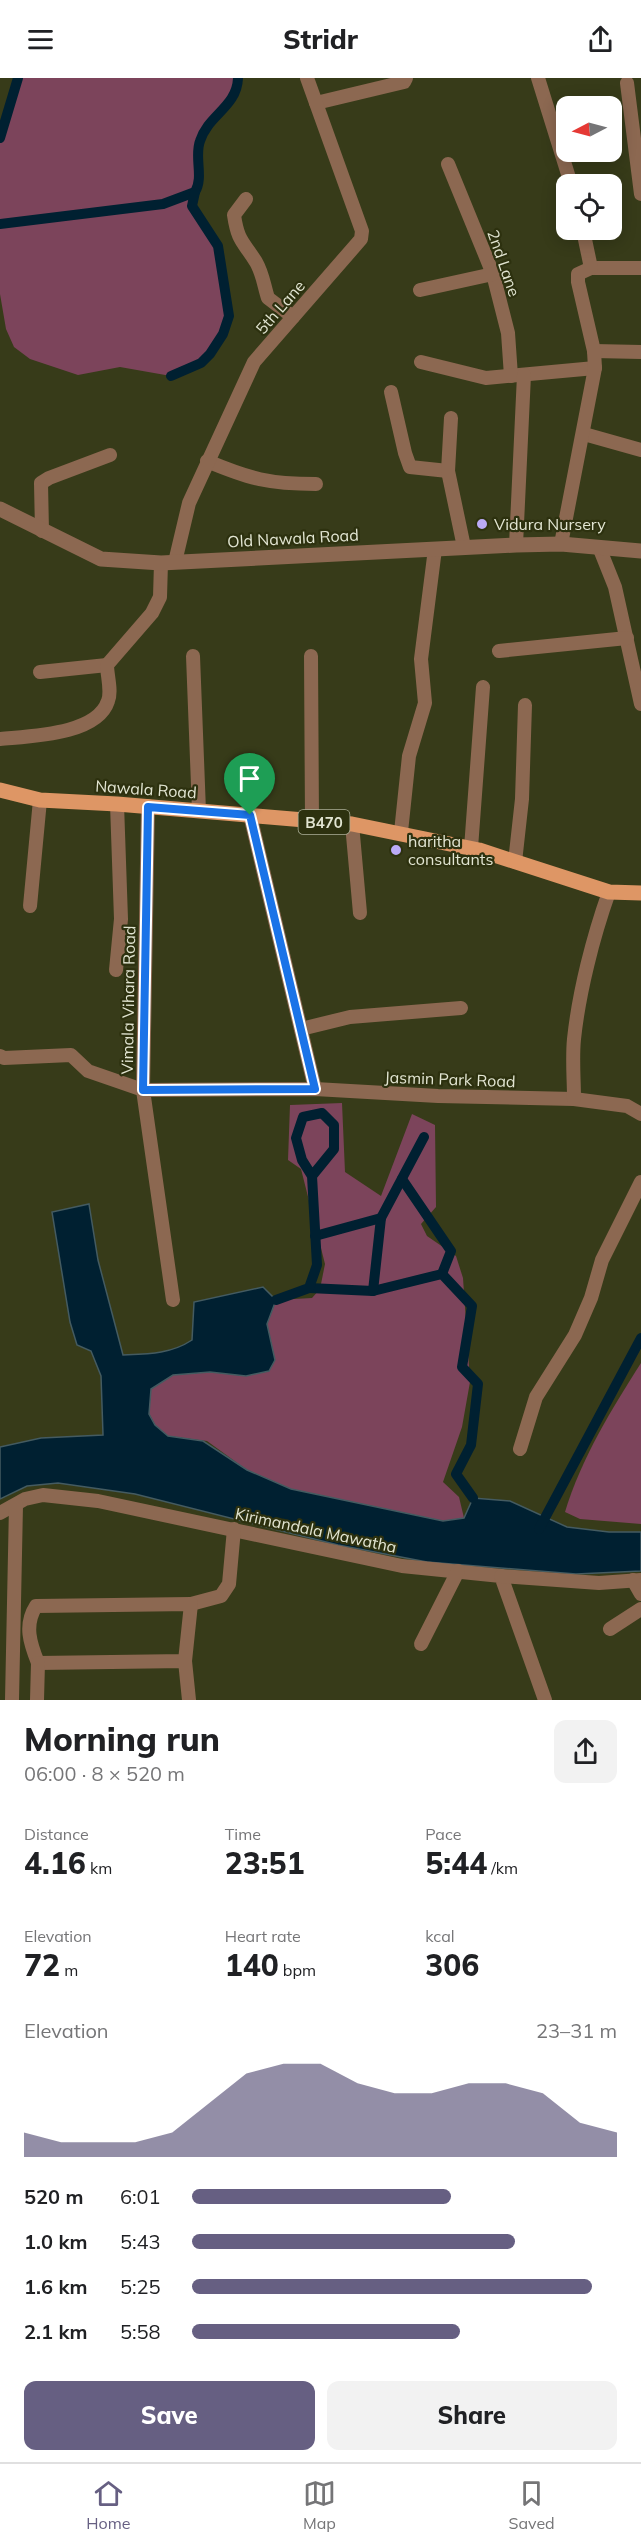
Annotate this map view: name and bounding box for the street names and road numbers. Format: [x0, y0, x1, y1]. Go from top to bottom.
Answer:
street label: 2nd Lane [483, 227, 525, 299]
street label: 5th Lane [251, 276, 309, 338]
street label: Old Nawala Road [227, 525, 359, 551]
street label: Nawala Road [95, 775, 197, 803]
road number: B470 [298, 810, 350, 834]
street label: Vimala Vihara Road [117, 925, 139, 1075]
street label: Jasmin Park Road [384, 1067, 516, 1091]
street label: Kirimandala Mawatha [233, 1503, 399, 1557]

